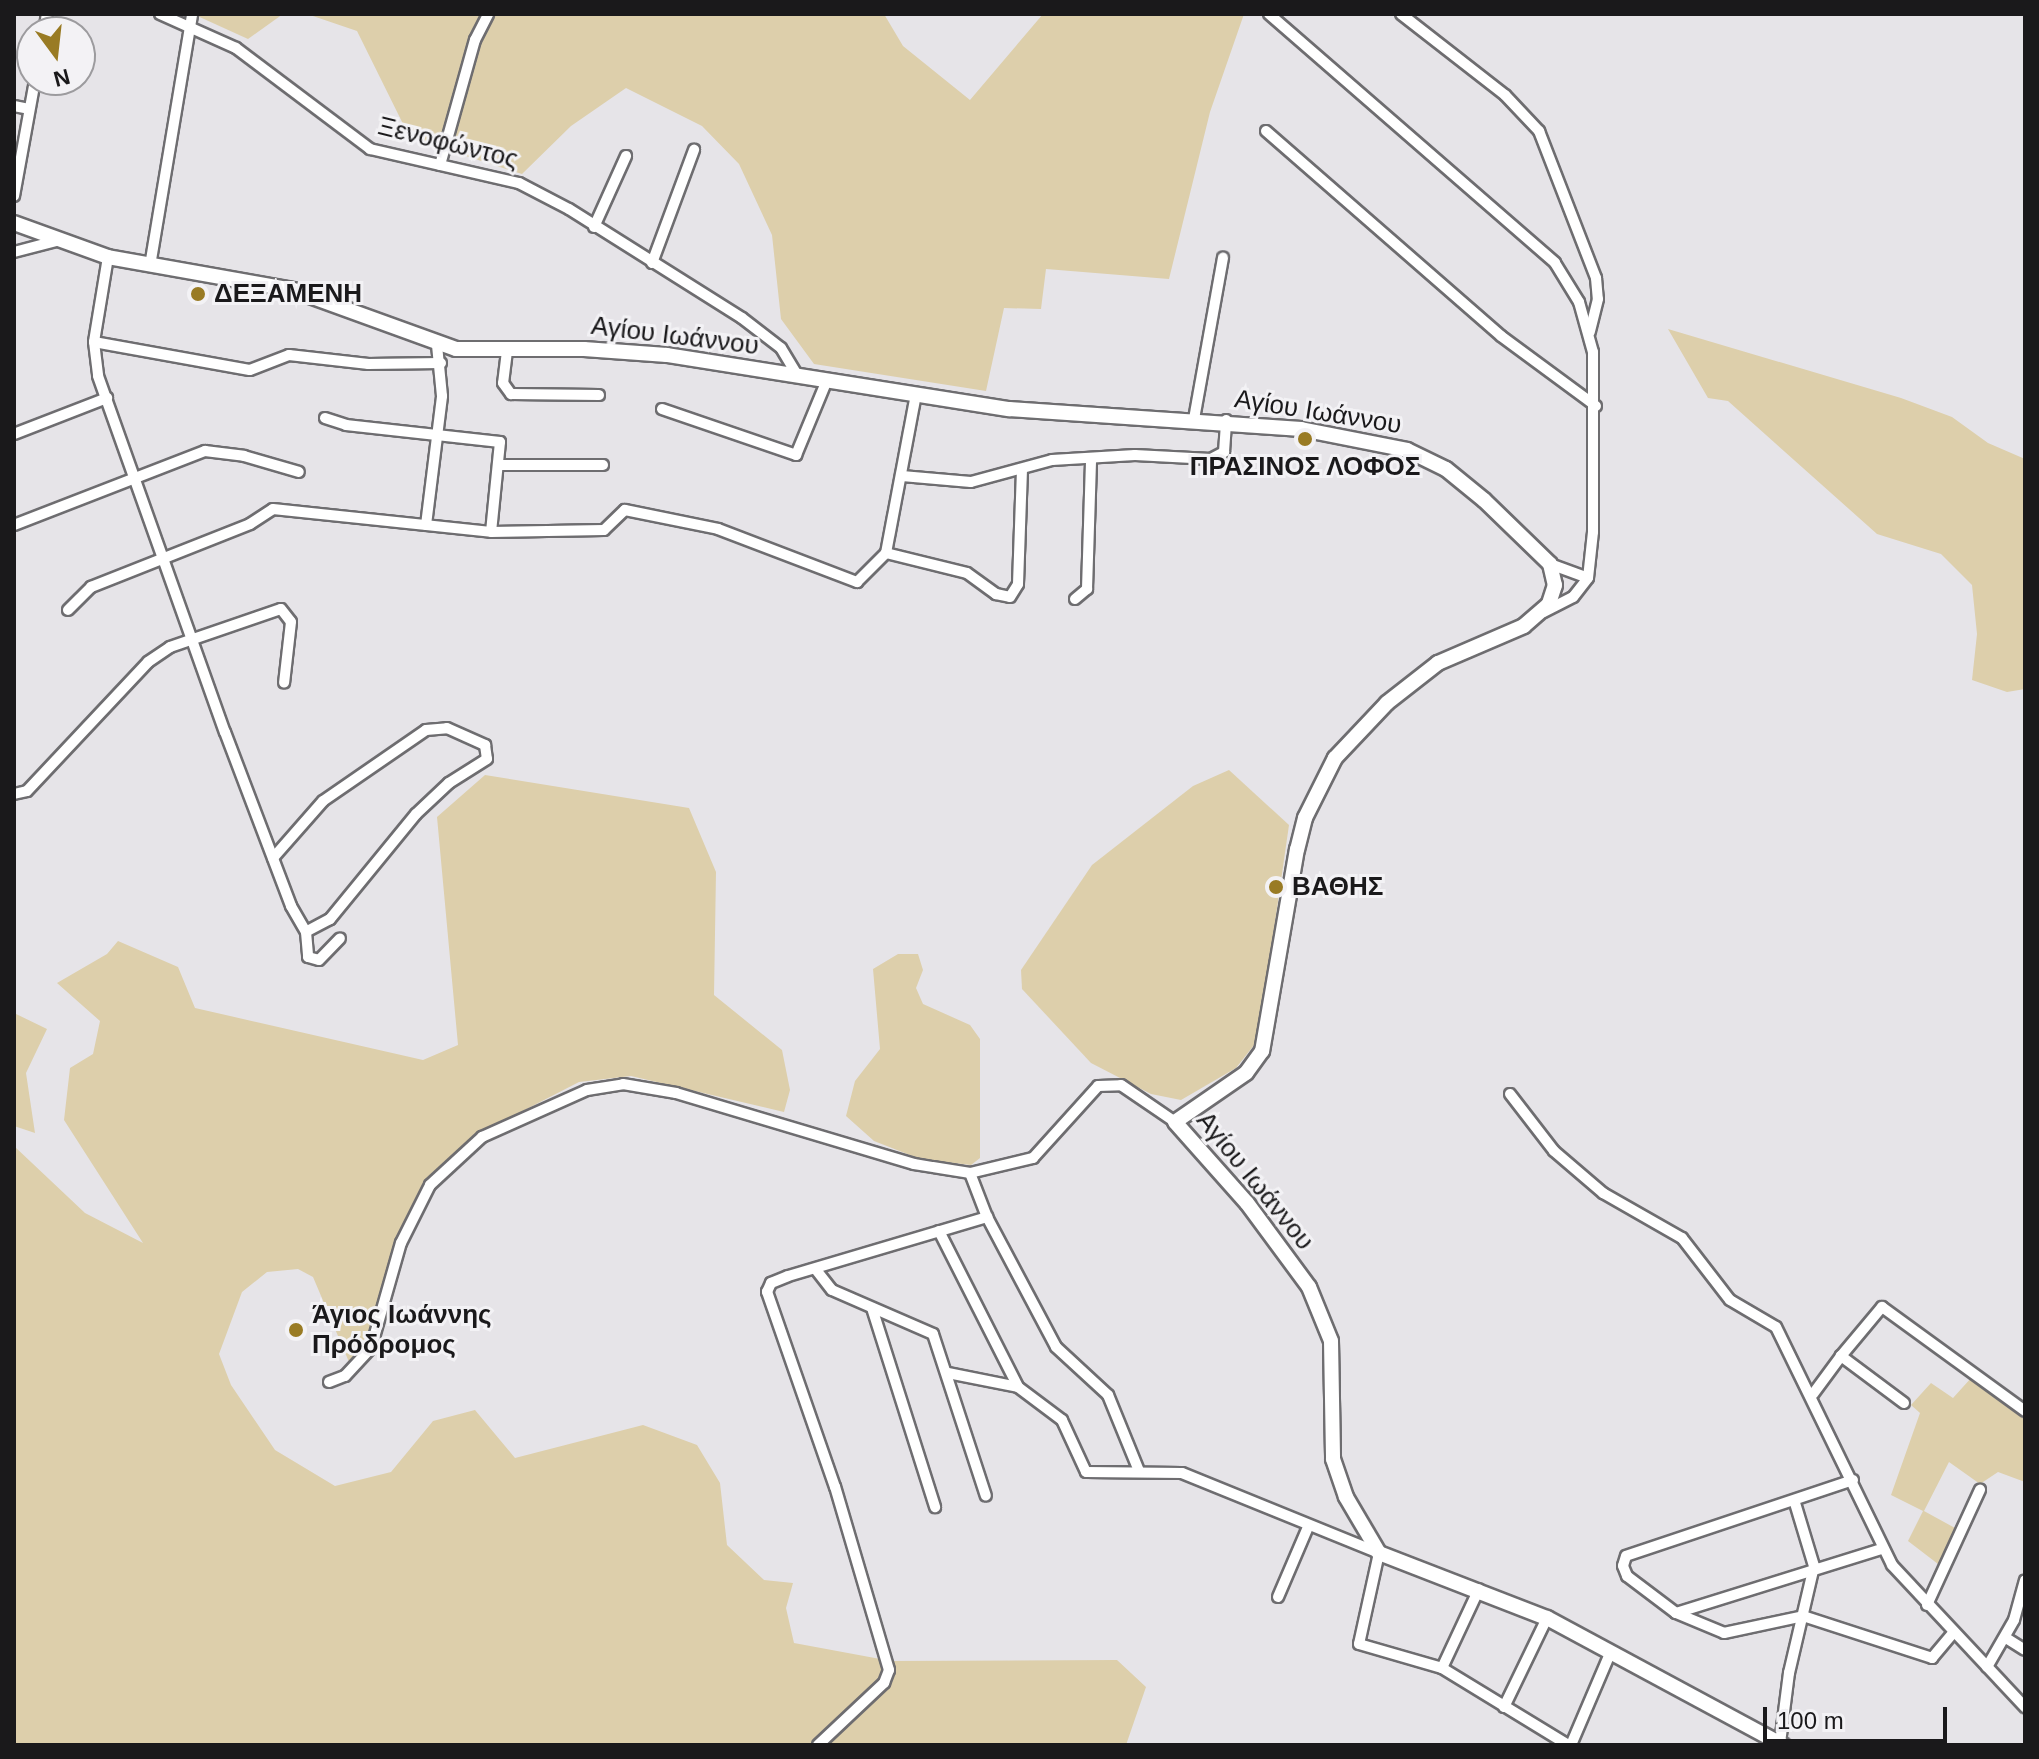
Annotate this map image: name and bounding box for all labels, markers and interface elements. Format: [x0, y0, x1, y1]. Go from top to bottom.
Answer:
north arrow [16, 16, 96, 96]
text: N [51, 64, 73, 92]
street label: Ξενοφώντος [375, 111, 521, 175]
place label: ΔΕΞΑΜΕΝΗ [214, 278, 362, 310]
marker: ΔΕΞΑΜΕΝΗ [189, 285, 207, 303]
street label: Αγίου Ιωάννου [589, 310, 761, 362]
street label: Αγίου Ιωάννου [1232, 383, 1404, 441]
marker: ΠΡΑΣΙΝΟΣ ΛΟΦΟΣ [1296, 430, 1314, 448]
place label: ΠΡΑΣΙΝΟΣ ΛΟΦΟΣ [1189, 451, 1421, 483]
place label: ΒΑΘΗΣ [1292, 871, 1383, 903]
marker: ΒΑΘΗΣ [1267, 878, 1285, 896]
street label: Αγίου Ιωάννου [1190, 1106, 1320, 1256]
place label: Άγιος Ιωάννης Πρόδρομος [312, 1299, 492, 1360]
marker: Άγιος Ιωάννης Πρόδρομος [287, 1321, 305, 1339]
scale bar [1767, 1691, 1951, 1741]
text: 100 m [1777, 1707, 1844, 1734]

